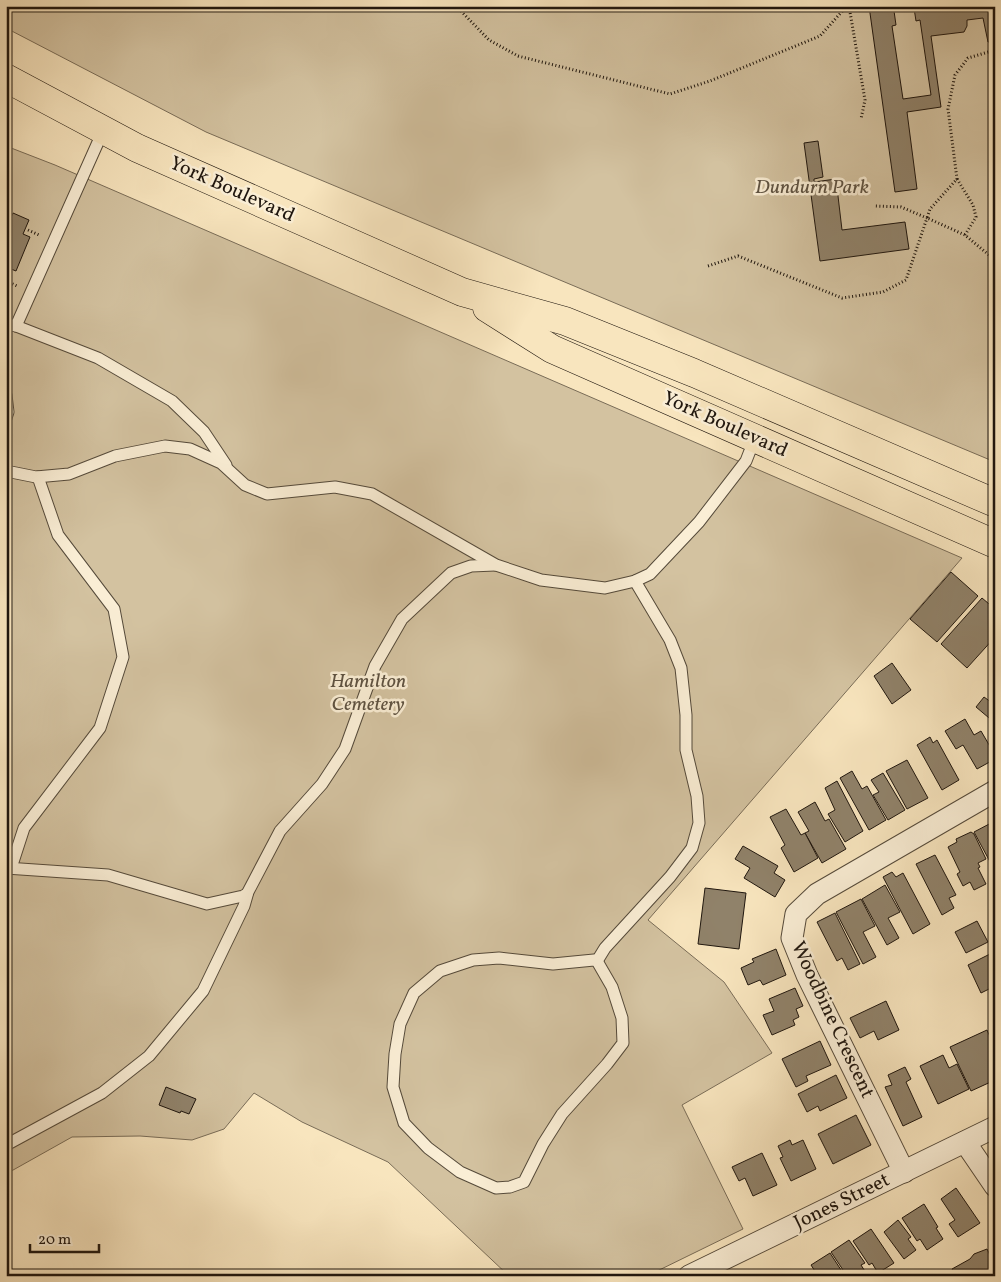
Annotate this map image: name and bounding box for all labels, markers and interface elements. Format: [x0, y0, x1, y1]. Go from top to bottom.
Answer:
street label: York Boulevard [165, 150, 299, 230]
park label: Dundurn Park [755, 174, 869, 202]
street label: York Boulevard [658, 385, 792, 465]
park label: Hamilton Cemetery [330, 668, 406, 719]
street label: Woodbine Crescent [783, 937, 881, 1103]
street label: Jones Street [789, 1167, 895, 1237]
scale bar [30, 1222, 99, 1254]
text: 20 m [38, 1230, 71, 1251]

